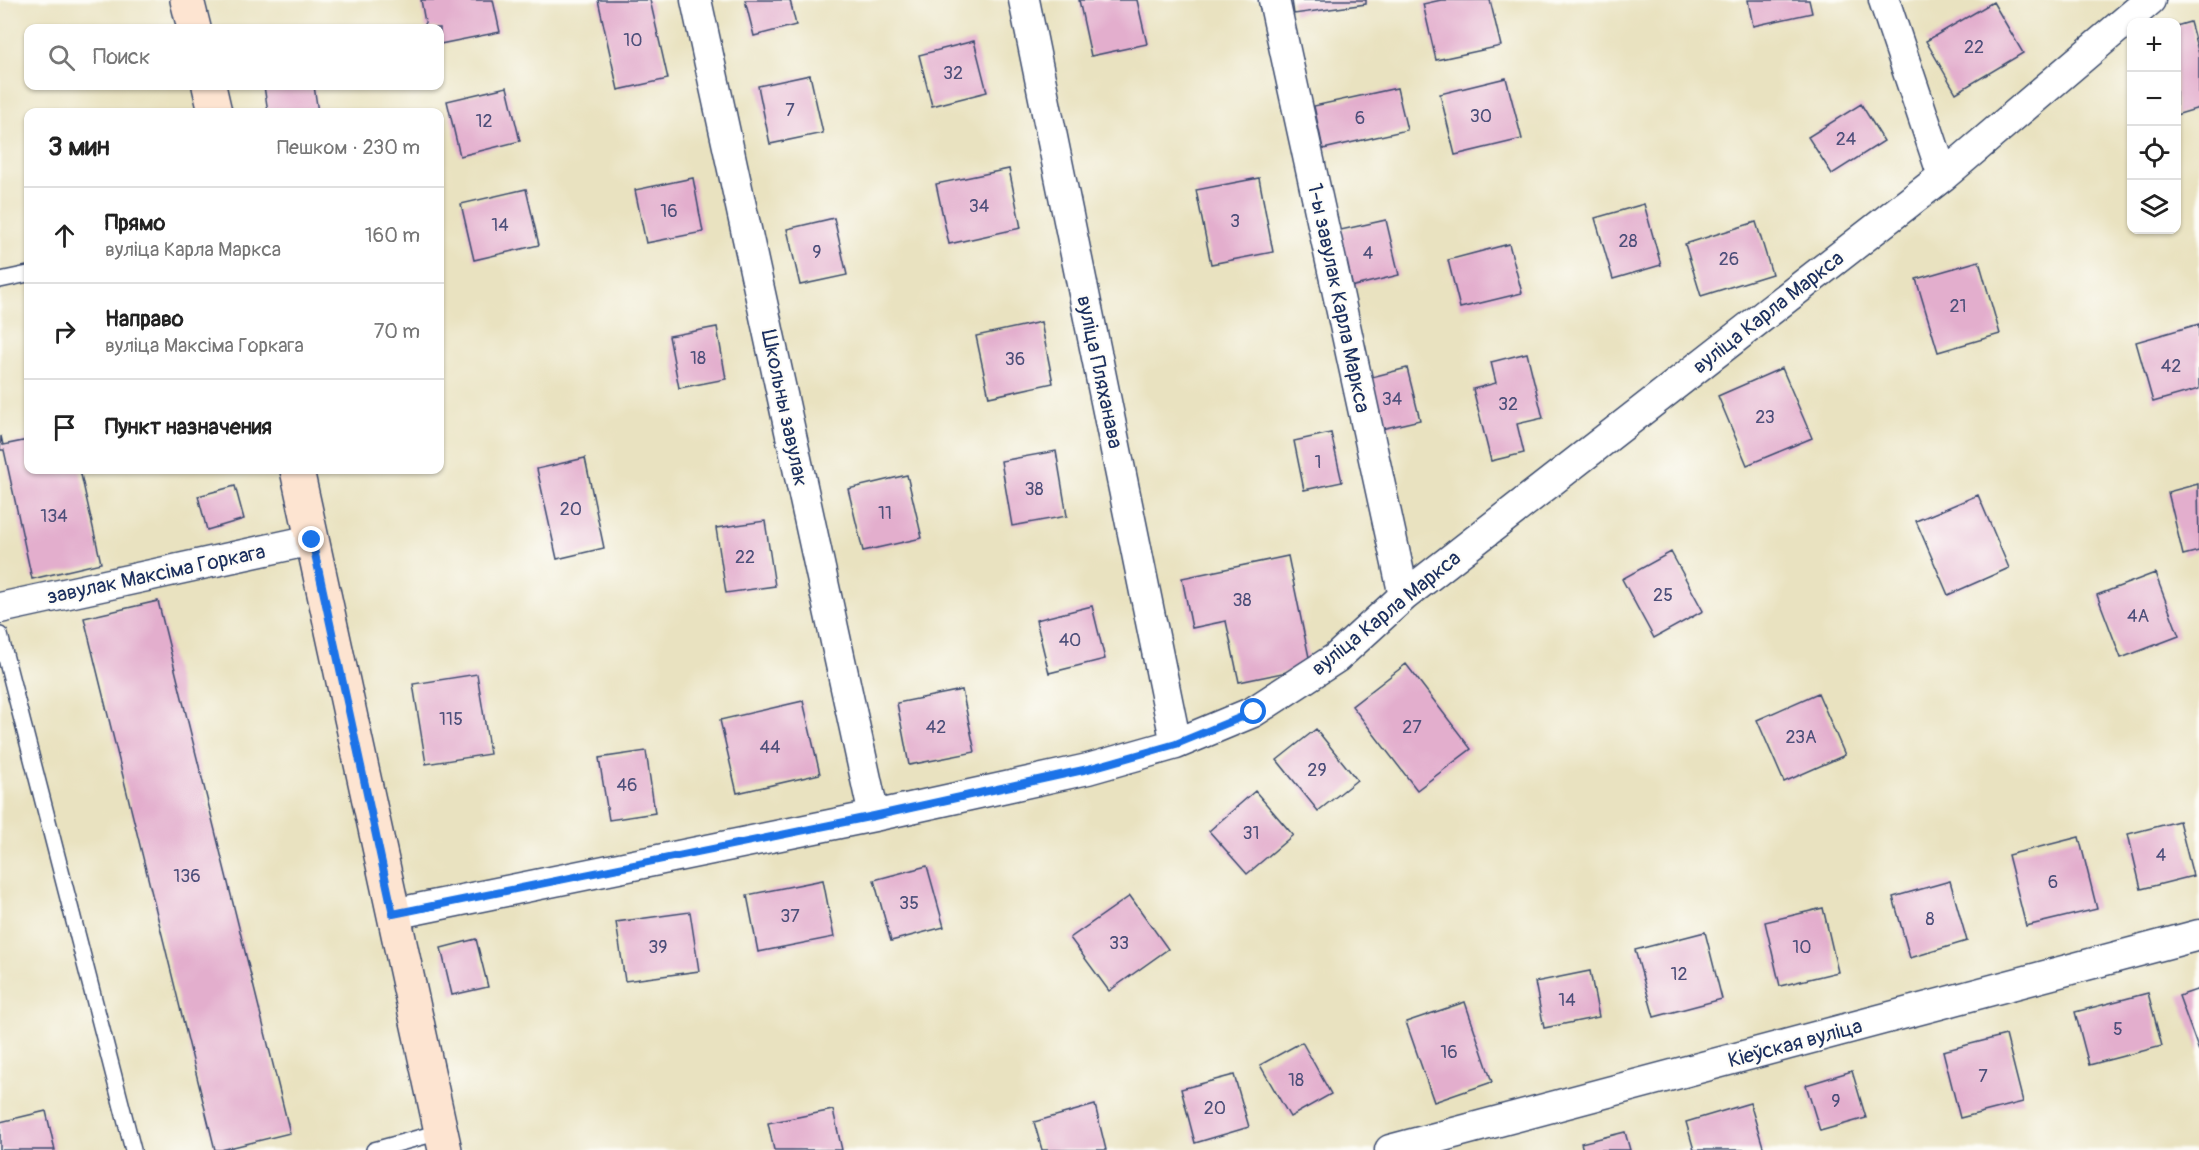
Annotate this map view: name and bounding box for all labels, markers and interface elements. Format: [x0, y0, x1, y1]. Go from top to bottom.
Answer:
map controls [2127, 18, 2181, 234]
button: + [2127, 18, 2181, 72]
search box [24, 24, 444, 90]
house number: 10 [623, 29, 643, 52]
house number: 22 [1964, 36, 1984, 59]
icon: search [45, 41, 78, 74]
text: Поиск [93, 43, 150, 71]
house number: 32 [943, 62, 963, 85]
button: − [2127, 72, 2181, 126]
house number: 7 [785, 99, 795, 122]
house number: 30 [1470, 105, 1492, 128]
house number: 6 [1355, 107, 1365, 130]
house number: 12 [475, 110, 493, 133]
button: locate [2127, 126, 2181, 180]
house number: 24 [1836, 128, 1857, 151]
text: 3 мин [48, 131, 110, 163]
text: Пешком · 230 m [277, 135, 420, 160]
button: layers [2127, 180, 2181, 234]
street label: 1-ы завулак Карла Маркса [1301, 181, 1376, 415]
house number: 34 [969, 195, 990, 218]
house number: 16 [660, 200, 678, 223]
text: Прямо [105, 209, 165, 237]
house number: 3 [1230, 210, 1240, 233]
house number: 14 [491, 214, 509, 237]
icon: ahead [48, 219, 81, 252]
text: 160 m [365, 223, 420, 248]
house number: 28 [1618, 230, 1638, 253]
text: вуліца Карла Маркса [105, 237, 281, 262]
house number: 9 [812, 241, 822, 264]
house number: 4 [1363, 242, 1374, 265]
street label: вуліца Карла Маркса [1687, 245, 1849, 380]
house number: 26 [1719, 248, 1739, 271]
street label: вуліца Пляханава [1070, 293, 1129, 451]
house number: 21 [1949, 295, 1967, 318]
text: Направо [105, 305, 184, 333]
icon: right [48, 315, 81, 348]
text: 70 m [374, 319, 420, 344]
street label: Школьны завулак [755, 327, 814, 489]
text: вуліца Максіма Горкага [105, 333, 304, 358]
house number: 18 [690, 347, 706, 370]
house number: 36 [1005, 348, 1025, 371]
house number: 42 [2161, 355, 2181, 378]
house number: 34 [1382, 388, 1403, 411]
house number: 32 [1498, 393, 1518, 416]
house number: 23 [1755, 406, 1775, 429]
icon: arrive [48, 411, 81, 444]
text: Пункт назначения [105, 413, 272, 441]
house number: 1 [1314, 451, 1322, 474]
house number: 38 [1024, 478, 1044, 501]
house number: 20 [560, 498, 582, 521]
house number: 11 [878, 502, 892, 525]
house number: 134 [40, 505, 68, 528]
route end [298, 526, 324, 552]
street label: завулак Максіма Горкага [45, 538, 268, 611]
street label: вуліца Карла Маркса [1306, 545, 1467, 682]
house number: 22 [735, 546, 755, 569]
house number: 25 [1653, 584, 1673, 607]
house number: 38 [1232, 589, 1252, 612]
house number: 4А [2127, 605, 2149, 628]
house number: 40 [1059, 629, 1081, 652]
route start [1240, 698, 1266, 724]
house number: 115 [439, 708, 463, 731]
house number: 42 [926, 716, 946, 739]
house number: 27 [1402, 716, 1422, 739]
house number: 23А [1785, 726, 1817, 749]
house number: 44 [760, 736, 781, 759]
house number: 29 [1307, 759, 1327, 782]
house number: 46 [617, 774, 637, 797]
house number: 31 [1242, 822, 1260, 845]
house number: 4 [2156, 844, 2167, 867]
house number: 136 [173, 865, 201, 888]
house number: 6 [2048, 871, 2058, 894]
house number: 35 [899, 892, 919, 915]
house number: 37 [780, 905, 800, 928]
house number: 8 [1925, 908, 1935, 931]
house number: 33 [1109, 932, 1129, 955]
house number: 39 [648, 936, 668, 959]
house number: 10 [1792, 936, 1812, 959]
house number: 12 [1670, 963, 1688, 986]
house number: 14 [1558, 989, 1576, 1012]
street label: Кіеўская вуліца [1725, 1013, 1865, 1074]
house number: 5 [2113, 1018, 2123, 1041]
house number: 16 [1440, 1041, 1458, 1064]
house number: 7 [1978, 1065, 1988, 1088]
house number: 18 [1288, 1069, 1304, 1092]
house number: 9 [1831, 1090, 1841, 1113]
house number: 20 [1204, 1097, 1226, 1120]

